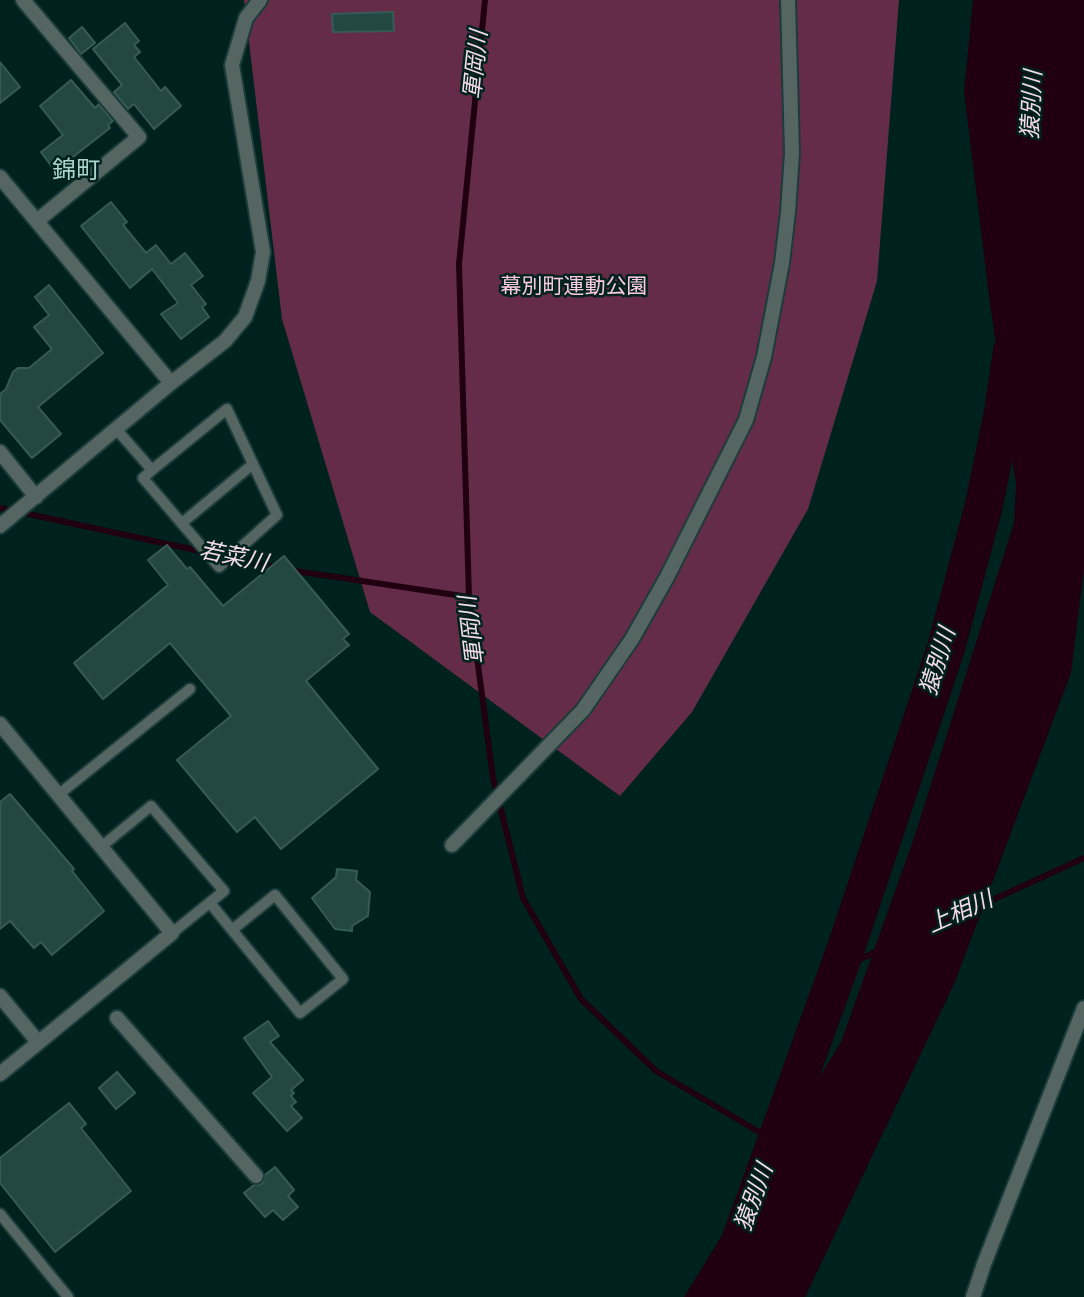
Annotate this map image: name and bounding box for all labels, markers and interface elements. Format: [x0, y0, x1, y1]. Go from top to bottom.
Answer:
water label: 軍岡川 [461, 29, 495, 101]
water label: 猿別川 [1018, 70, 1050, 140]
district label: 錦町 [52, 159, 100, 187]
park label: 幕別町運動公園 [501, 275, 647, 301]
water label: 若菜川 [196, 538, 270, 580]
water label: 軍岡川 [456, 594, 492, 666]
water label: 猿別川 [917, 625, 963, 699]
water label: 上相川 [924, 887, 998, 941]
water label: 猿別川 [731, 1161, 781, 1235]

